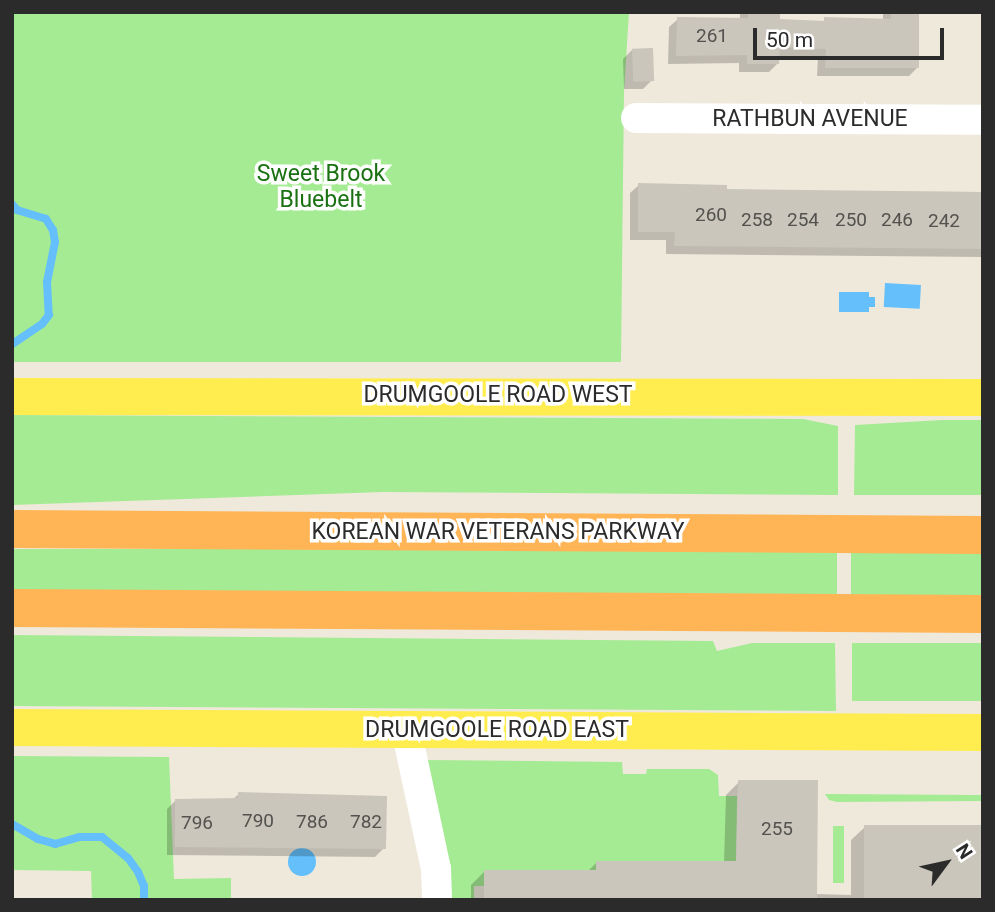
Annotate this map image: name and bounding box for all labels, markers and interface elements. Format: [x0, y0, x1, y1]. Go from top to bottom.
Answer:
scale bar [757, 14, 948, 58]
house number: 261 [696, 25, 728, 47]
text: 50 m [766, 28, 813, 52]
street label: RATHBUN AVENUE [712, 105, 908, 133]
park label: Sweet Brook Bluebelt [257, 160, 385, 214]
house number: 260 [695, 204, 727, 226]
house number: 258 [741, 209, 773, 231]
house number: 254 [787, 209, 819, 231]
house number: 250 [835, 209, 867, 231]
house number: 246 [881, 209, 913, 231]
house number: 242 [928, 210, 960, 232]
street label: DRUMGOOLE ROAD WEST [363, 381, 633, 409]
street label: KOREAN WAR VETERANS PARKWAY [311, 518, 685, 546]
street label: DRUMGOOLE ROAD EAST [365, 716, 629, 744]
house number: 790 [242, 810, 274, 832]
house number: 786 [296, 811, 328, 833]
house number: 782 [350, 811, 382, 833]
house number: 796 [181, 812, 213, 834]
house number: 255 [761, 818, 793, 840]
north arrow [911, 828, 981, 898]
text: N [951, 839, 977, 863]

